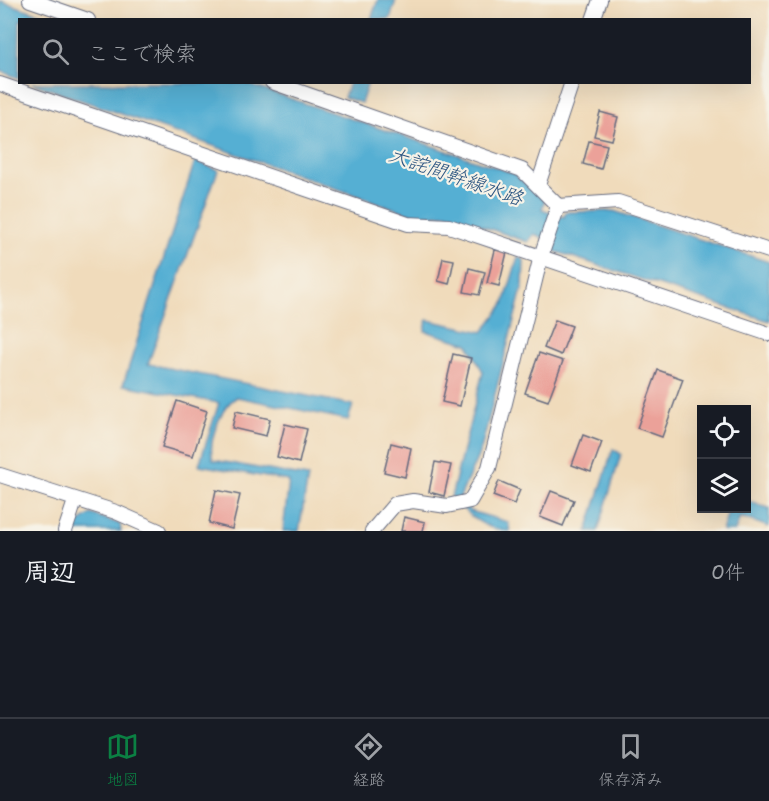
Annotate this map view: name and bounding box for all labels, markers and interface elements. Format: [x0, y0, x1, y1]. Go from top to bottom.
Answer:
search box [18, 18, 751, 84]
icon: search [39, 35, 72, 68]
text: ここで検索 [87, 39, 197, 68]
water label: 大詫間幹線水路 [386, 141, 527, 211]
map controls [697, 405, 751, 513]
button: locate [697, 405, 751, 459]
button: layers [697, 459, 751, 513]
text: 周辺 [24, 554, 76, 589]
text: 0件 [711, 559, 745, 585]
tab: 地図 [106, 730, 139, 790]
tab: 経路 [352, 730, 385, 790]
tab: 保存済み [598, 730, 662, 790]

